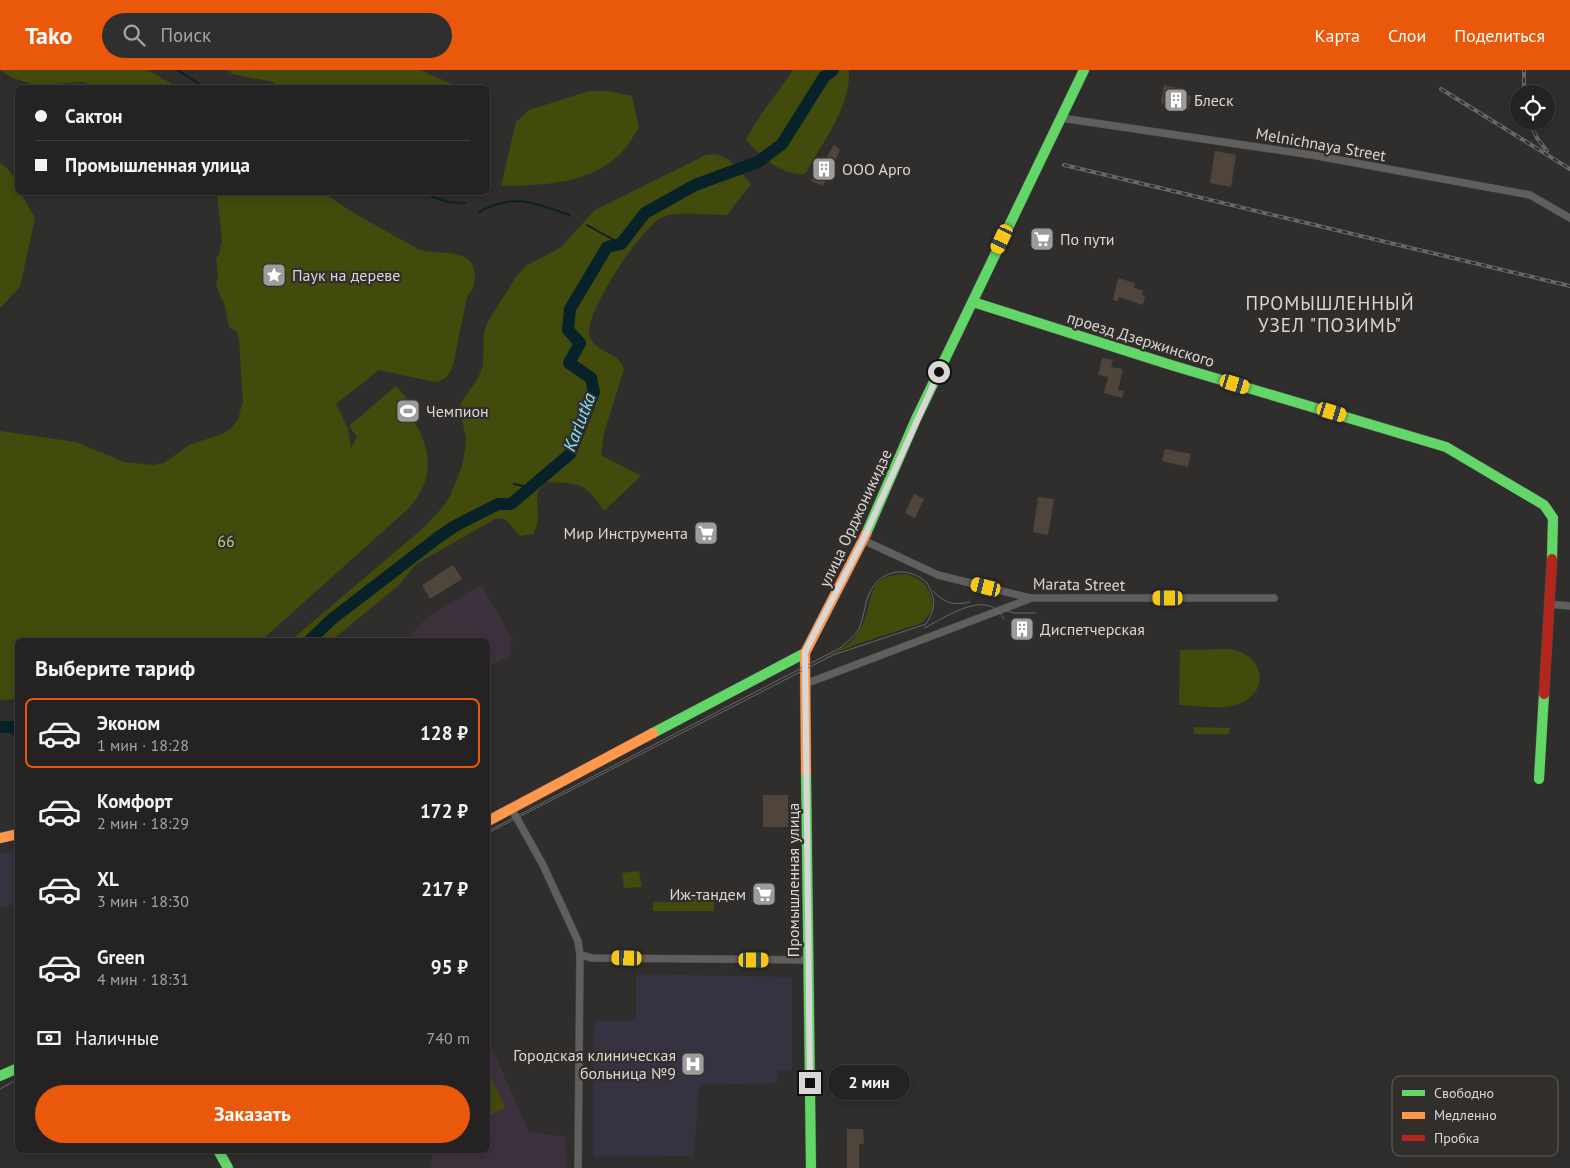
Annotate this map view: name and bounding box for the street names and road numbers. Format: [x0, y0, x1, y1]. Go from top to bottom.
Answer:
street label: Melnichnaya Street [1254, 123, 1388, 165]
street label: проезд Дзержинского [1065, 307, 1217, 371]
street label: улица Орджоникидзе [814, 446, 896, 590]
street label: Marata Street [1033, 573, 1126, 595]
street label: Промышленная улица [783, 803, 803, 957]

